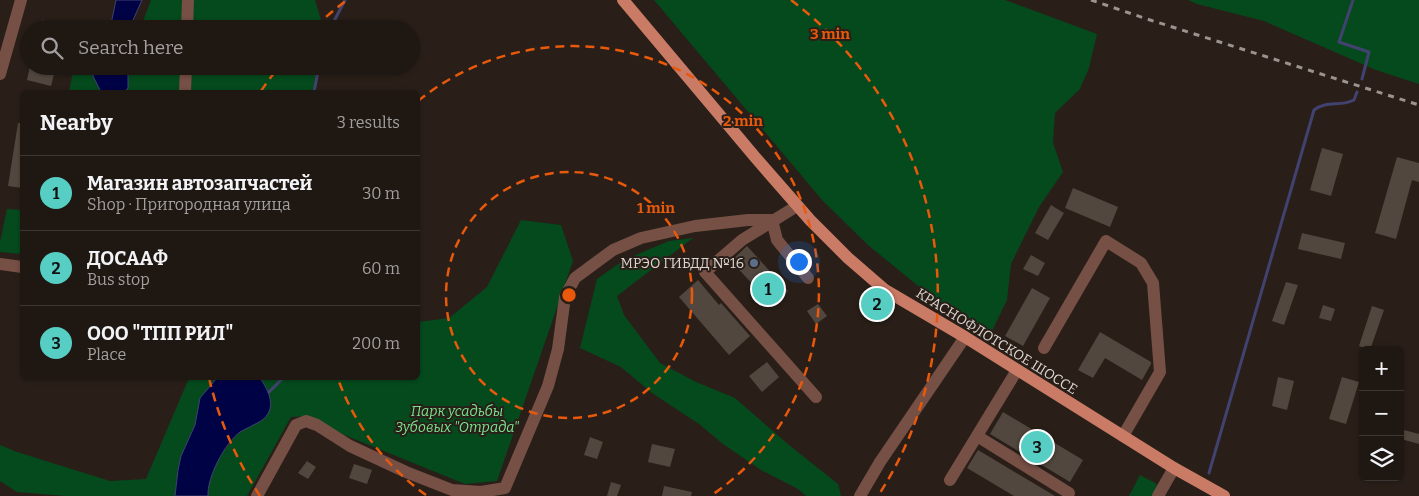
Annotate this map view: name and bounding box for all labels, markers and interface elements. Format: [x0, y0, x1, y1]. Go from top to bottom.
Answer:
search box [20, 20, 420, 75]
text: 3 min [810, 25, 850, 43]
icon: search [38, 34, 66, 62]
text: Search here [78, 36, 183, 59]
text: Nearby [40, 110, 113, 136]
text: 2 min [723, 112, 763, 130]
text: 3 results [337, 113, 400, 132]
text: Магазин автозапчастей [87, 172, 312, 195]
text: 1 [53, 184, 59, 203]
text: 30 m [362, 184, 400, 203]
text: Shop · Пригородная улица [87, 195, 291, 214]
text: 1 min [637, 199, 675, 217]
text: ДОСААФ [87, 247, 168, 270]
your location [786, 249, 812, 275]
place label: МРЭО ГИБДД №16 [620, 255, 744, 272]
marker: МРЭО ГИБДД №16 [748, 257, 760, 269]
text: 2 [51, 259, 61, 278]
text: 60 m [362, 259, 400, 278]
text: Bus stop [87, 270, 150, 289]
pin: 1 [752, 270, 784, 308]
pin: 2 [861, 285, 893, 323]
street label: КРАСНОФЛОТСКОЕ ШОССЕ [913, 285, 1081, 398]
centre of rings [560, 286, 578, 304]
text: ООО "ТПП РИЛ" [87, 322, 234, 345]
text: 3 [51, 334, 61, 353]
text: 200 m [352, 334, 400, 353]
text: Place [87, 345, 126, 364]
map controls [1359, 346, 1404, 481]
button: + [1359, 346, 1404, 391]
button: − [1359, 391, 1404, 436]
park label: Парк усадьбы Зубовых "Отрада" [395, 403, 520, 436]
pin: 3 [1021, 428, 1053, 466]
button: layers [1359, 436, 1404, 481]

